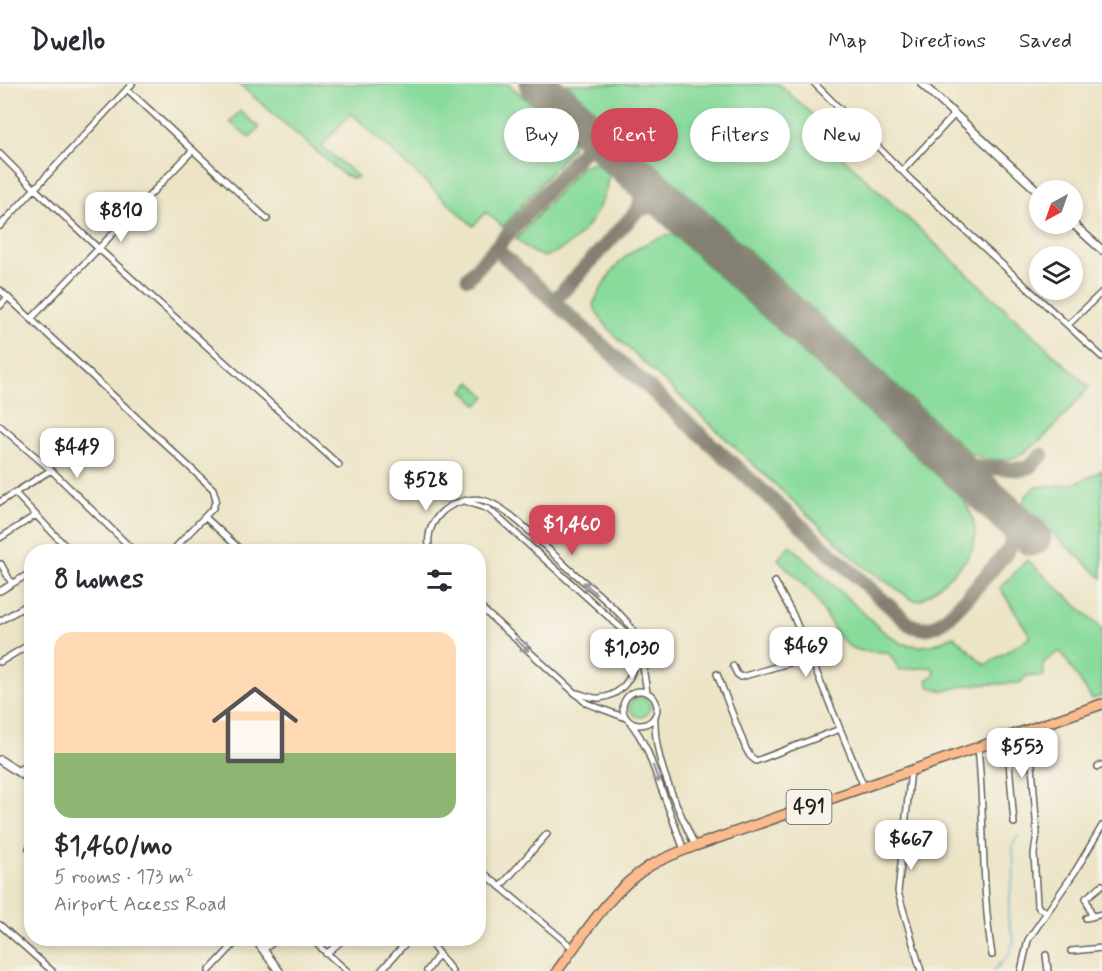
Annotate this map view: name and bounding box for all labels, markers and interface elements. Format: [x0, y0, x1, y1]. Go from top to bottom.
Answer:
text: Dwello [30, 23, 105, 60]
text: Map [828, 27, 867, 55]
text: Directions [900, 27, 986, 55]
text: Saved [1019, 27, 1072, 55]
chip: Buy [504, 108, 579, 162]
chip: Rent [591, 108, 678, 162]
chip: Filters [690, 108, 790, 162]
chip: New [802, 108, 882, 162]
north arrow [1029, 180, 1083, 234]
map controls [1029, 180, 1083, 300]
pin: $810 [85, 192, 157, 243]
text: $810 [99, 198, 143, 225]
button: layers [1029, 246, 1083, 300]
pin: $449 [41, 428, 113, 479]
text: $449 [54, 434, 100, 461]
pin: $528 [390, 461, 462, 512]
text: $528 [403, 467, 449, 494]
pin: $1,460 [523, 505, 621, 556]
text: $1,460 [543, 511, 601, 538]
text: 8 homes [54, 563, 144, 597]
icon: filters [423, 564, 456, 597]
one-way arrow [582, 581, 597, 595]
pin: $469 [770, 627, 842, 678]
pin: $1,030 [583, 629, 681, 680]
text: $469 [784, 633, 829, 660]
text: $1,030 [604, 635, 660, 662]
one-way arrow [514, 638, 529, 652]
icon: home [201, 671, 309, 779]
pin: $553 [986, 728, 1058, 779]
text: $553 [1001, 734, 1043, 761]
one-way arrow [651, 764, 662, 783]
road number: 491 [786, 790, 832, 824]
pin: $667 [875, 820, 947, 871]
text: $667 [889, 826, 933, 853]
text: $1,460/mo [54, 830, 172, 864]
text: 5 rooms · 173 m² [54, 864, 193, 891]
text: Airport Access Road [54, 891, 226, 918]

